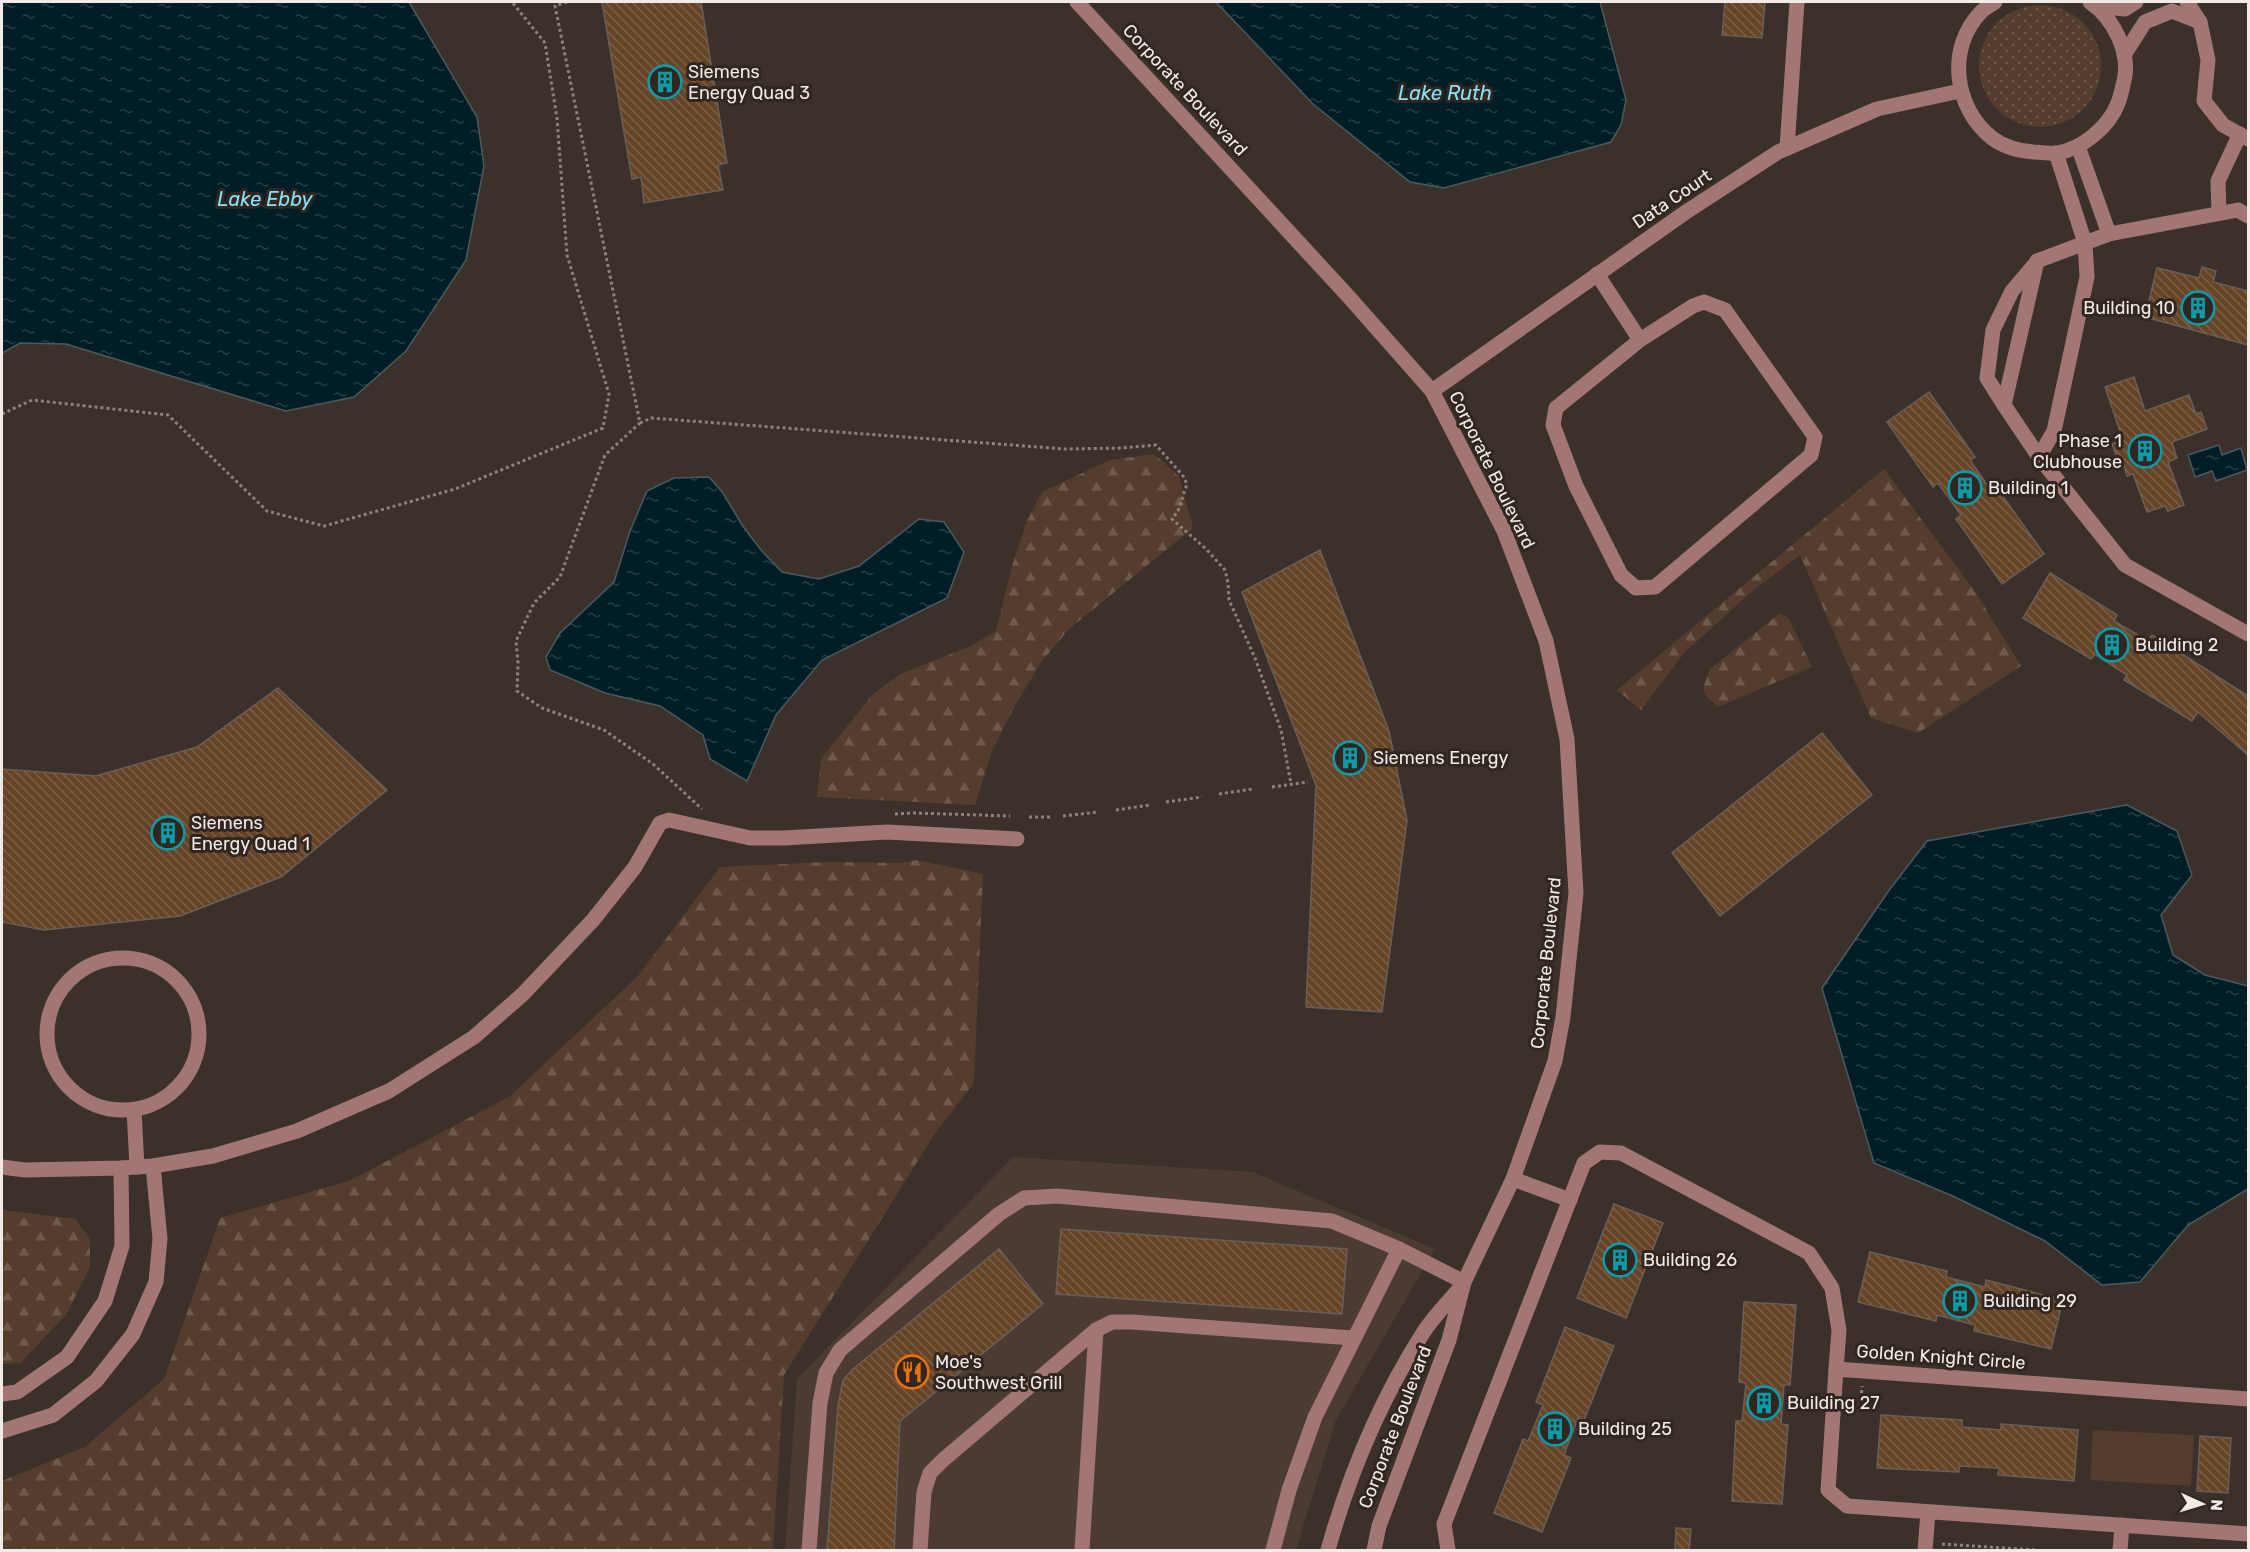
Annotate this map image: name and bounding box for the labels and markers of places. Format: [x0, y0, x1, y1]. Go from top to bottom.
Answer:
place label: Siemens Energy Quad 3 [688, 61, 810, 104]
building icon: Siemens Energy Quad 3 [647, 64, 683, 100]
building icon: Building 10 [2180, 290, 2216, 326]
place label: Building 10 [2083, 297, 2175, 319]
place label: Phase 1 Clubhouse [2033, 430, 2122, 473]
building icon: Phase 1 Clubhouse [2127, 433, 2163, 469]
building icon: Building 1 [1947, 470, 1983, 506]
place label: Building 1 [1988, 477, 2068, 499]
building icon: Building 2 [2094, 627, 2130, 663]
place label: Building 2 [2135, 634, 2218, 656]
building icon: Siemens Energy [1332, 740, 1368, 776]
place label: Siemens Energy [1373, 747, 1509, 769]
place label: Siemens Energy Quad 1 [191, 812, 310, 855]
building icon: Siemens Energy Quad 1 [150, 815, 186, 851]
building icon: Building 26 [1602, 1242, 1638, 1278]
place label: Building 26 [1643, 1249, 1737, 1271]
building icon: Building 29 [1942, 1283, 1978, 1319]
place label: Building 29 [1983, 1290, 2077, 1312]
place label: Moe's Southwest Grill [935, 1351, 1062, 1394]
restaurant icon: Moe's Southwest Grill [894, 1354, 930, 1390]
building icon: Building 27 [1746, 1385, 1782, 1421]
place label: Building 27 [1787, 1392, 1880, 1414]
building icon: Building 25 [1537, 1411, 1573, 1447]
place label: Building 25 [1578, 1418, 1672, 1440]

